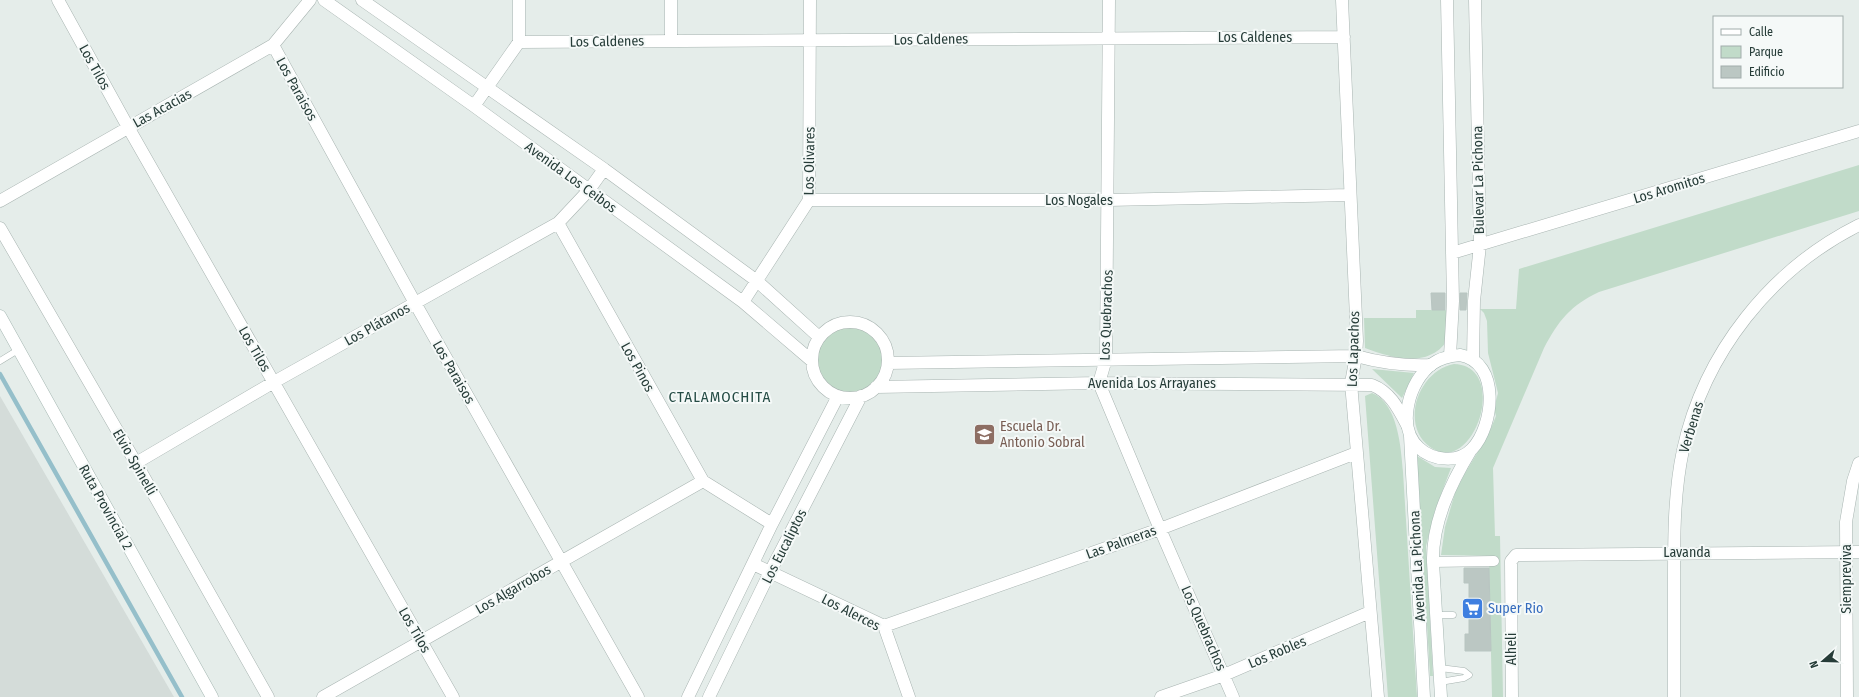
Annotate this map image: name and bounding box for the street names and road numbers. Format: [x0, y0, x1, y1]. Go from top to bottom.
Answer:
street label: Los Caldenes [1218, 29, 1292, 46]
street label: Los Caldenes [894, 30, 968, 49]
street label: Los Caldenes [570, 32, 644, 51]
street label: Los Tilos [75, 41, 114, 93]
street label: Los Paraisos [272, 54, 321, 124]
street label: Las Acacias [130, 85, 195, 132]
street label: Bulevar La Pichona [1469, 125, 1488, 234]
street label: Los Olivares [800, 126, 819, 196]
street label: Avenida Los Ceibos [521, 138, 620, 217]
street label: Los Aromitos [1631, 170, 1707, 207]
street label: Los Nogales [1045, 192, 1113, 209]
street label: Los Quebrachos [1096, 269, 1117, 361]
street label: Los Plátanos [342, 299, 413, 349]
street label: Los Lapachos [1344, 311, 1363, 387]
street label: Los Tilos [235, 324, 274, 375]
street label: Los Paraisos [429, 338, 478, 407]
street label: Los Pinos [617, 339, 658, 395]
street label: Avenida Los Arrayanes [1088, 375, 1216, 392]
street label: Verbenas [1676, 399, 1707, 455]
street label: Elvio Spinelli [109, 426, 160, 498]
street label: Ruta Provincial 2 [75, 462, 136, 553]
street label: Los Eucaliptos [758, 506, 810, 586]
street label: Avenida La Pichona [1406, 510, 1429, 622]
street label: Las Palmeras [1083, 522, 1159, 563]
street label: Lavanda [1663, 544, 1711, 561]
street label: Siempreviva [1838, 544, 1855, 614]
street label: Los Algarrobos [472, 561, 554, 618]
street label: Los Quebrachos [1177, 583, 1230, 673]
street label: Los Alerces [819, 590, 883, 634]
street label: Los Tilos [395, 605, 434, 656]
street label: Los Robles [1246, 633, 1309, 672]
street label: Alheli [1503, 633, 1520, 665]

